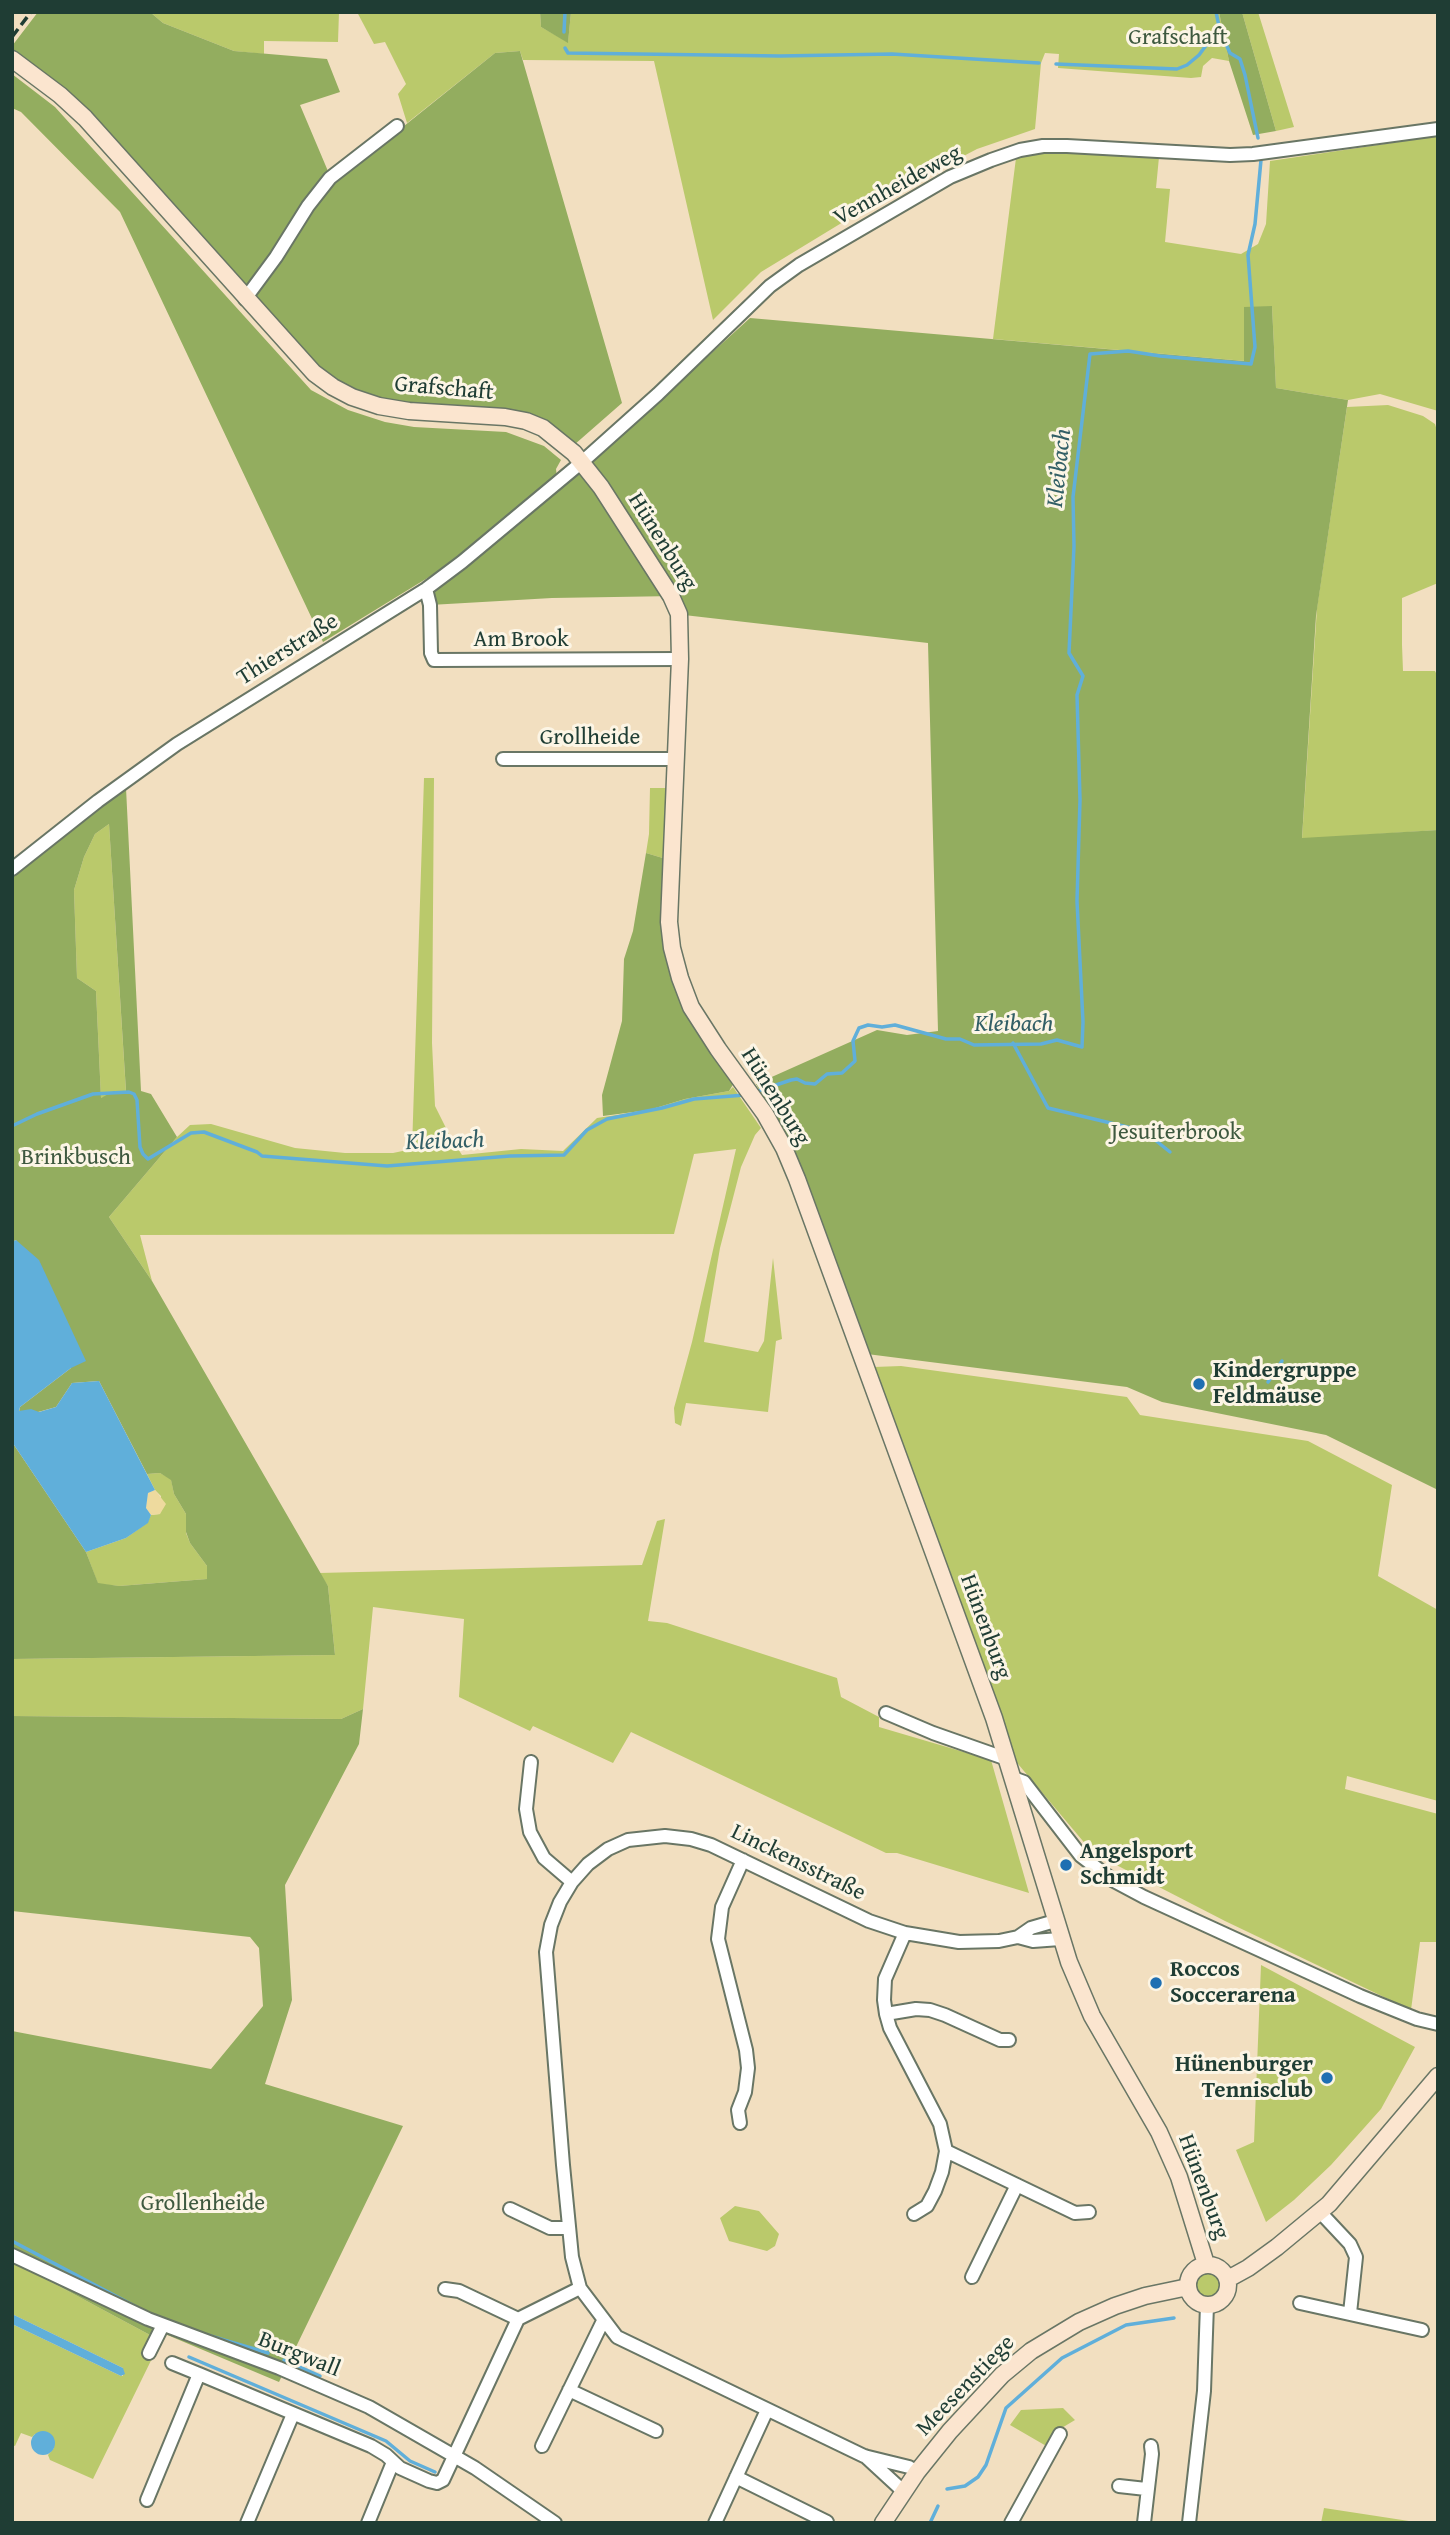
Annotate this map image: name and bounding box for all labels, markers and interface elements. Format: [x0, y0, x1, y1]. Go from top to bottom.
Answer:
park label: Grafschaft [1128, 24, 1228, 52]
street label: Vennheideweg [829, 140, 967, 232]
street label: Grafschaft [393, 371, 495, 407]
water label: Kleibach [1042, 427, 1078, 509]
street label: Hünenburg [621, 488, 703, 596]
street label: Thierstraße [232, 608, 344, 692]
street label: Am Brook [473, 626, 569, 654]
street label: Grollheide [540, 724, 640, 752]
water label: Kleibach [975, 1011, 1053, 1039]
street label: Hünenburg [734, 1043, 816, 1151]
park label: Jesuiterbrook [1111, 1119, 1241, 1147]
water label: Kleibach [405, 1126, 485, 1158]
park label: Brinkbusch [21, 1144, 131, 1172]
place label: Kindergruppe Feldmäuse [1213, 1357, 1357, 1411]
marker: Kindergruppe Feldmäuse [1191, 1376, 1207, 1392]
street label: Hünenburg [953, 1571, 1017, 1683]
street label: Linckensstraße [726, 1819, 870, 1907]
place label: Angelsport Schmidt [1080, 1838, 1193, 1892]
marker: Angelsport Schmidt [1058, 1857, 1074, 1873]
place label: Roccos Soccerarena [1170, 1956, 1296, 2010]
marker: Roccos Soccerarena [1148, 1975, 1164, 1991]
place label: Hünenburger Tennisclub [1175, 2051, 1313, 2105]
marker: Hünenburger Tennisclub [1319, 2070, 1335, 2086]
street label: Hünenburg [1171, 2131, 1235, 2243]
park label: Grollenheide [141, 2190, 265, 2218]
street label: Burgwall [254, 2326, 344, 2384]
street label: Meesenstiege [911, 2330, 1021, 2442]

